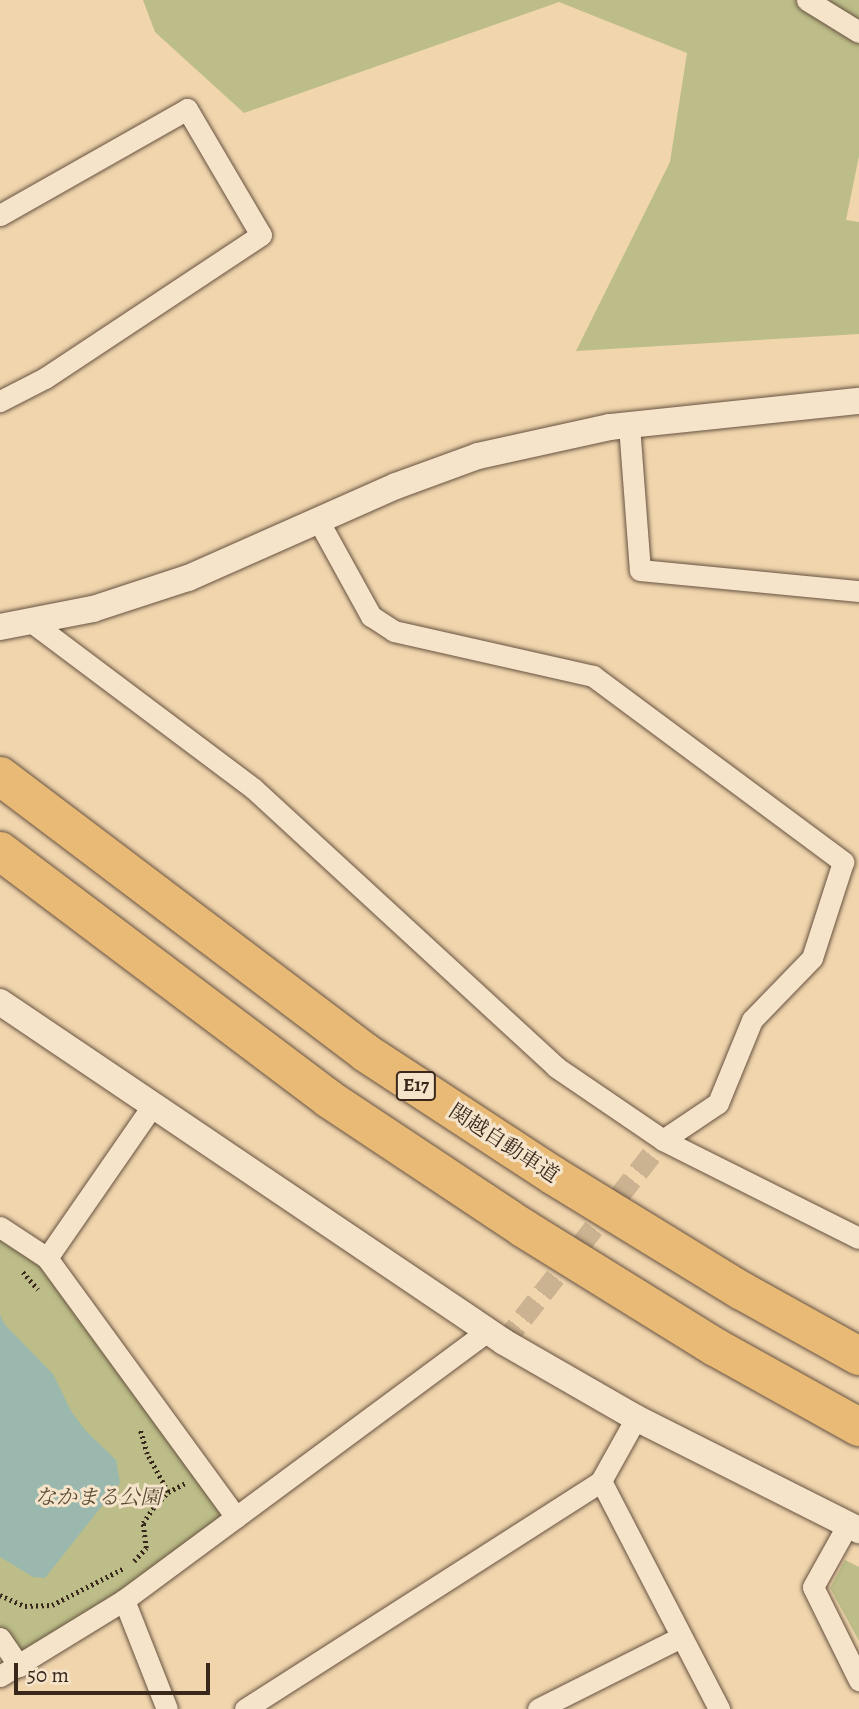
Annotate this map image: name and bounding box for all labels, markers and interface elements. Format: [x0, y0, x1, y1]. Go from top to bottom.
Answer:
road number: E17 [395, 1070, 437, 1102]
street label: 関越自動車道 [444, 1098, 564, 1188]
park label: なかまる公園 [35, 1484, 161, 1510]
scale bar [18, 1650, 214, 1694]
text: 50 m [27, 1661, 69, 1689]

